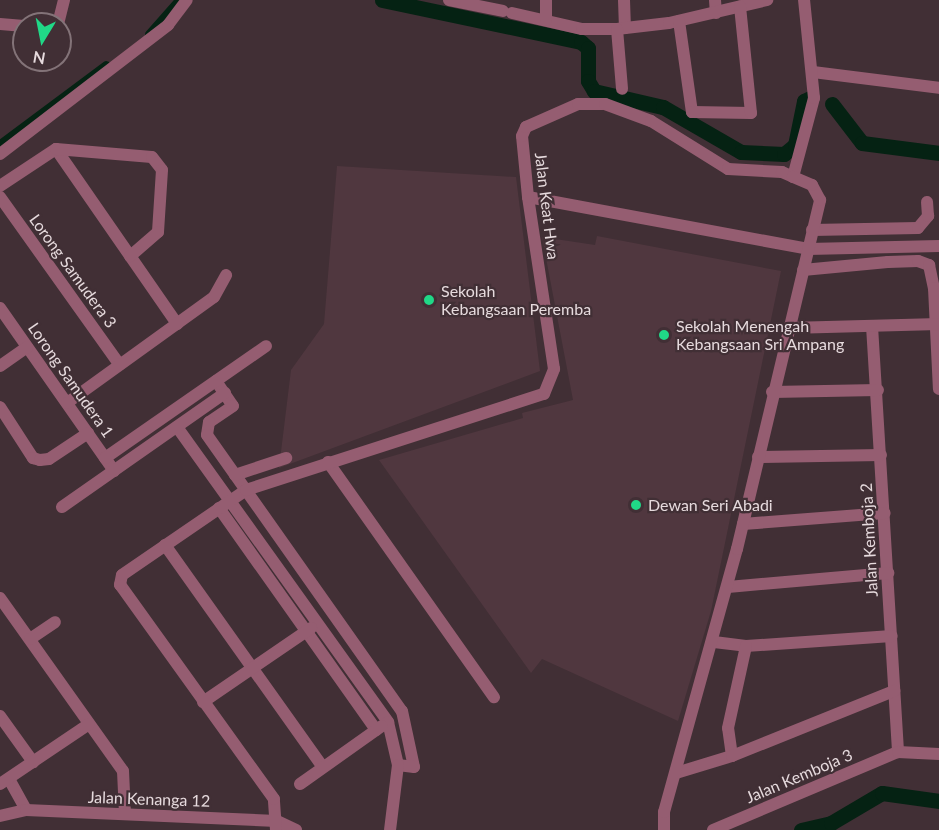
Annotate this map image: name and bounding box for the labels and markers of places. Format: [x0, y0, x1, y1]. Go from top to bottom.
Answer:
place label: Sekolah Kebangsaan Peremba [441, 281, 591, 319]
marker: Sekolah Kebangsaan Peremba [422, 293, 436, 307]
place label: Sekolah Menengah Kebangsaan Sri Ampang [676, 316, 845, 354]
marker: Sekolah Menengah Kebangsaan Sri Ampang [657, 328, 671, 342]
place label: Dewan Seri Abadi [648, 495, 773, 515]
marker: Dewan Seri Abadi [629, 498, 643, 512]

